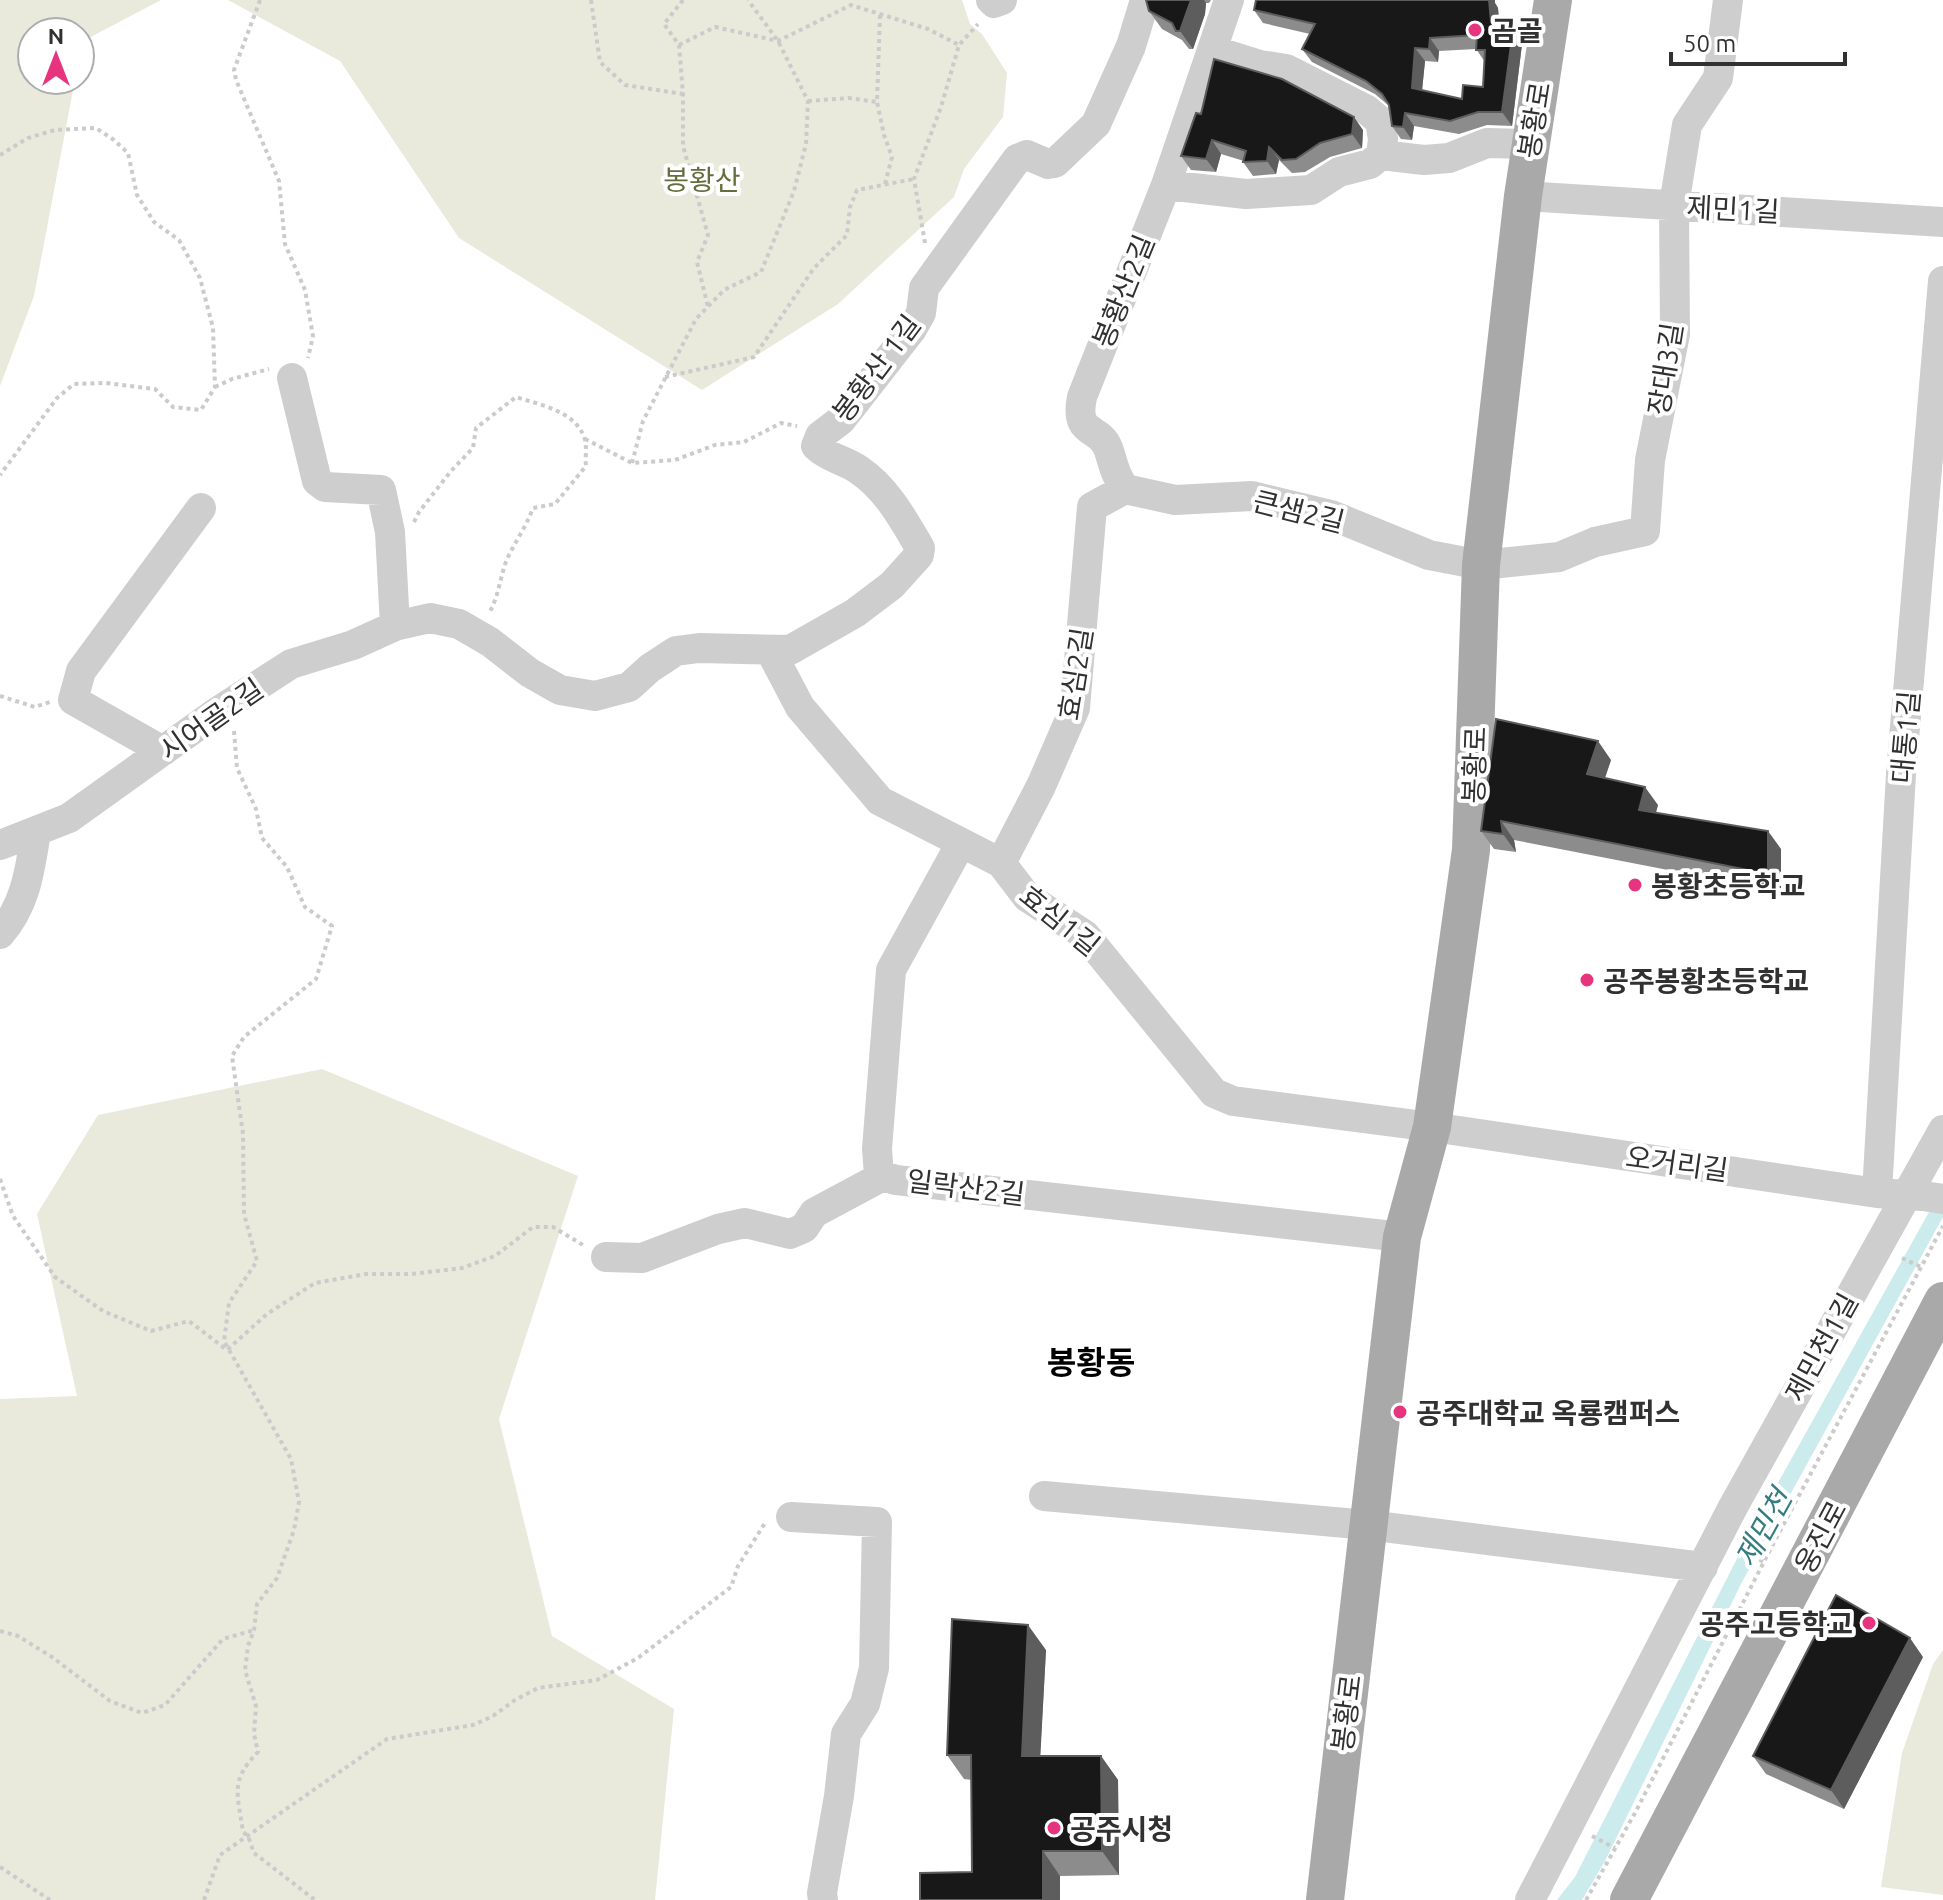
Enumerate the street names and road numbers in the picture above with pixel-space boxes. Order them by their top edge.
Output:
street label: 봉황로 [1513,79,1555,161]
street label: 제민1길 [1686,191,1780,227]
street label: 봉황산2길 [1086,230,1160,352]
street label: 봉황산 1길 [826,309,926,427]
street label: 장대3길 [1642,321,1688,417]
street label: 큰샘2길 [1250,485,1348,537]
street label: 효심2길 [1052,626,1098,722]
street label: 시어골2길 [153,672,269,766]
street label: 대통1길 [1886,689,1924,785]
street label: 봉황로 [1457,726,1491,804]
street label: 효심1길 [1014,879,1106,961]
street label: 오거리길 [1624,1140,1730,1186]
street label: 일락산2길 [905,1164,1027,1210]
street label: 제민천1길 [1779,1288,1863,1406]
street label: 웅진로 [1788,1496,1852,1578]
street label: 봉황로 [1326,1673,1366,1753]

